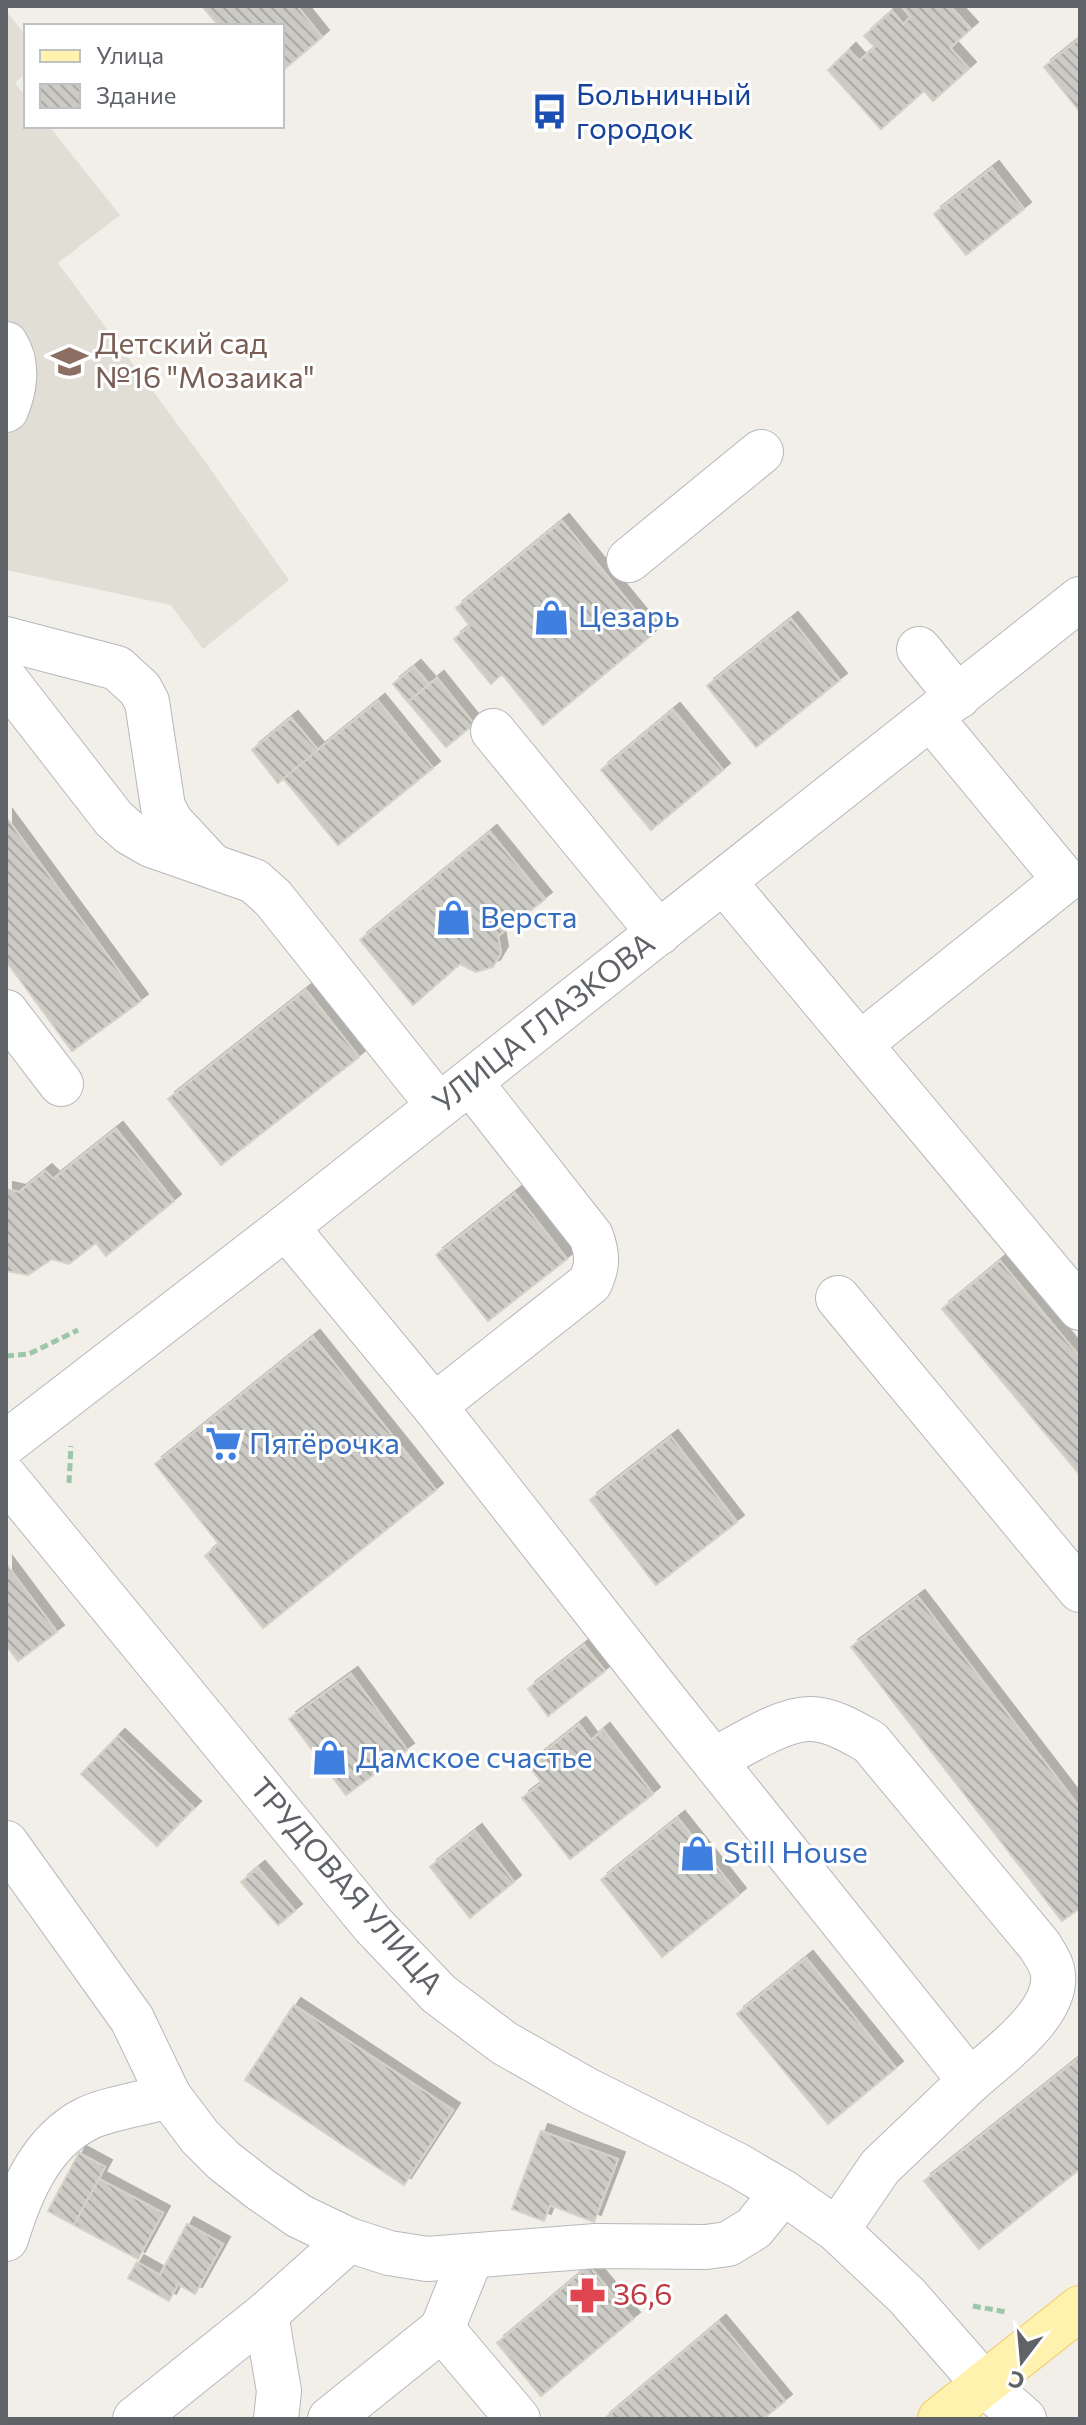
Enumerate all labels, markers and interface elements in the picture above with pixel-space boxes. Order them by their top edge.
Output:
legend [24,24,284,128]
text: Улица [96,40,164,69]
place label: Больничный городок [576,74,752,145]
text: Здание [96,80,176,109]
bus stop icon: Больничный городок [531,93,569,131]
place label: Детский сад №16 "Мозаика" [95,323,315,394]
school or university icon: Детский сад №16 "Мозаика" [50,342,88,380]
place label: Цезарь [578,596,680,633]
shop icon: Цезарь [533,598,571,636]
place label: Верста [480,897,577,934]
shop icon: Верста [435,899,473,937]
street label: УЛИЦА ГЛАЗКОВА [424,923,661,1119]
place label: Пятёрочка [249,1423,400,1460]
supermarket icon: Пятёрочка [204,1425,242,1463]
place label: Дамское счастье [356,1737,593,1774]
shop icon: Дамское счастье [311,1739,349,1777]
street label: ТРУДОВАЯ УЛИЦА [244,1768,452,2000]
place label: Still House [723,1832,868,1869]
shop icon: Still House [678,1834,716,1872]
place label: 36,6 [613,2274,672,2311]
pharmacy icon: 36,6 [568,2276,606,2314]
north arrow [982,2321,1062,2401]
text: С [1005,2366,1027,2396]

